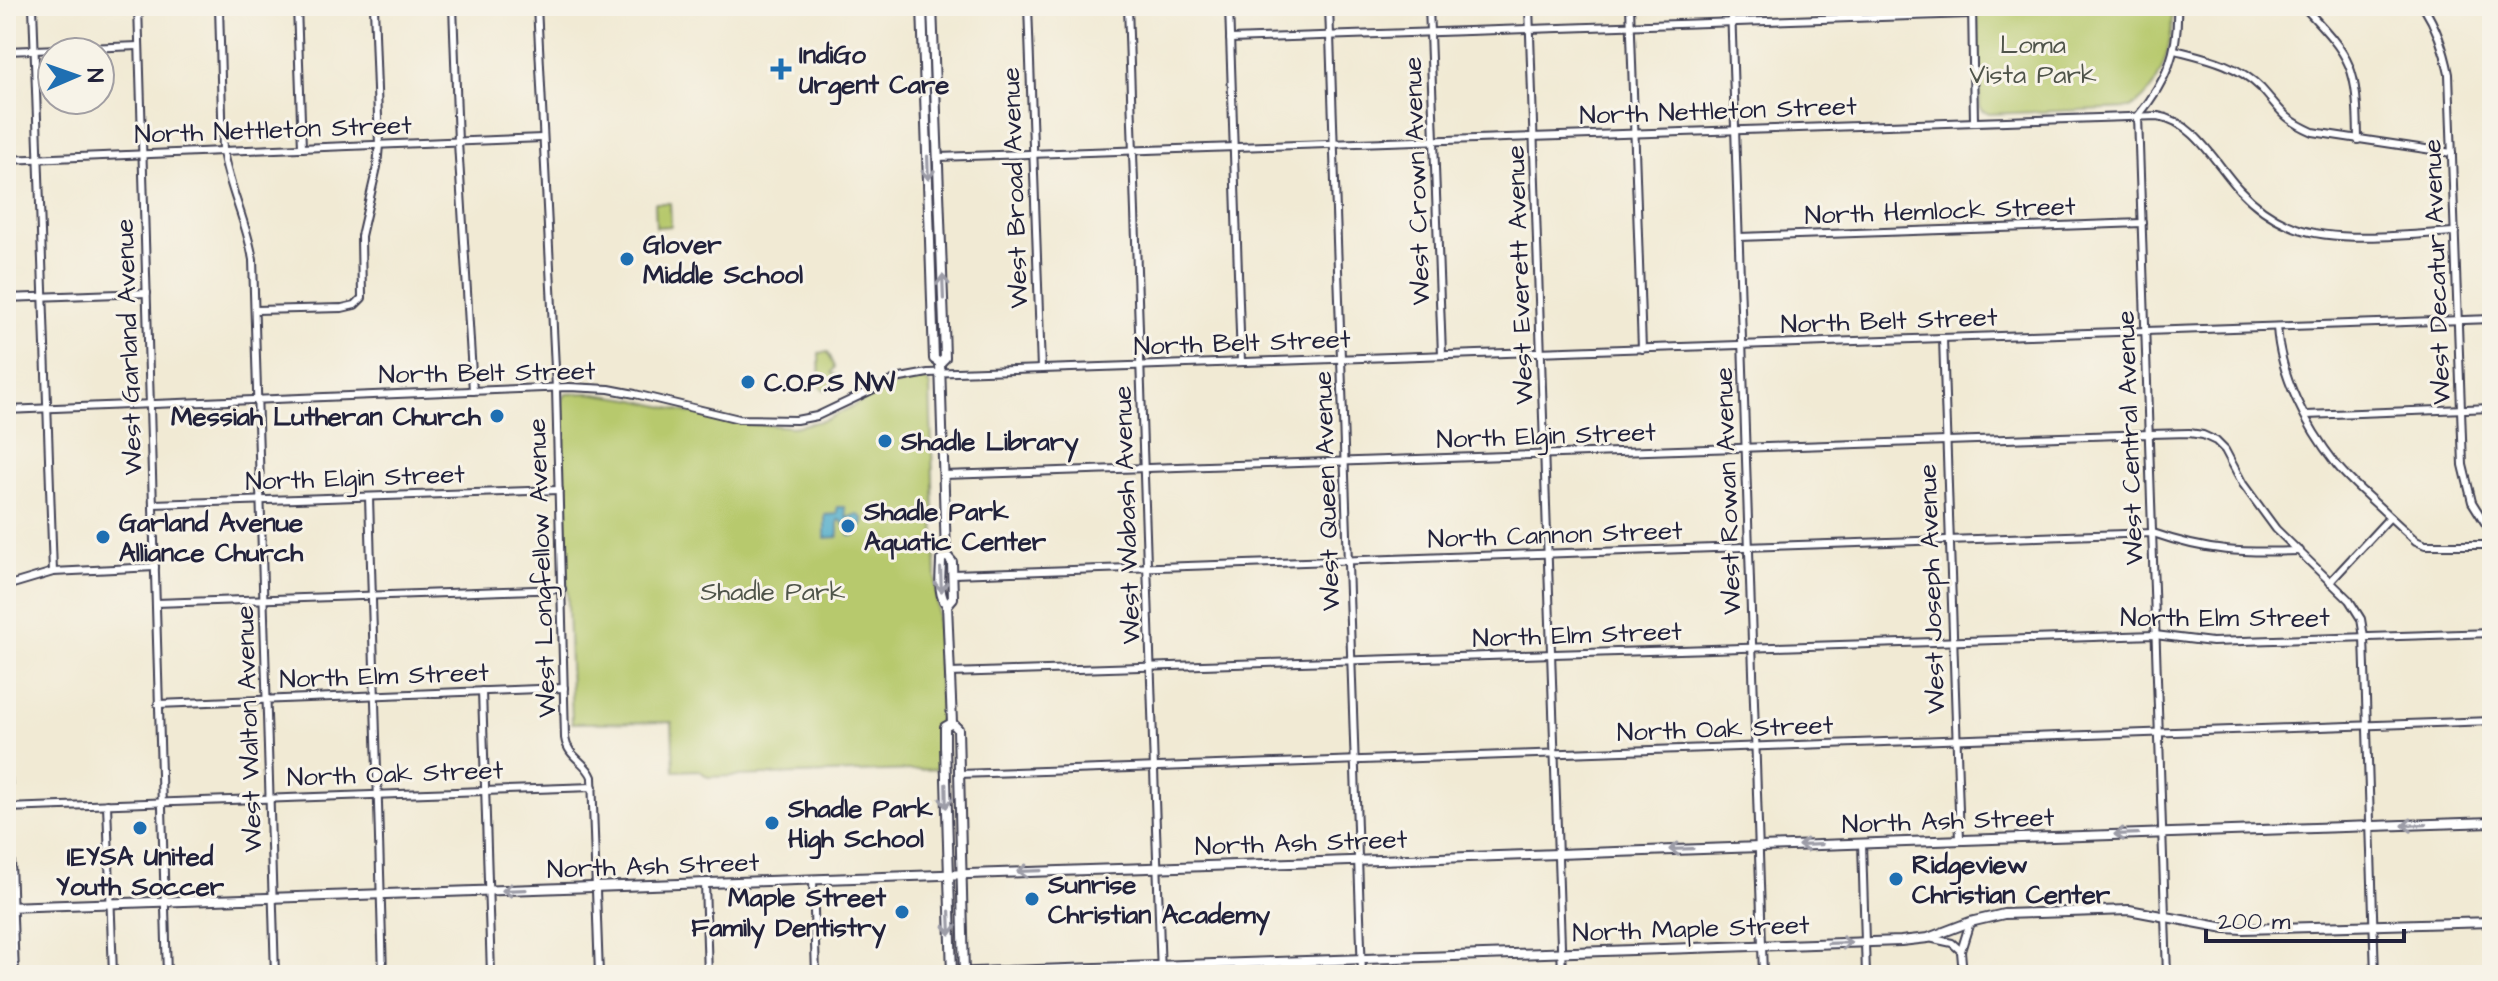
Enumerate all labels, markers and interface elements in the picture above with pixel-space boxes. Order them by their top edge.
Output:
park label: Loma Vista Park [1969,27,2097,93]
north arrow [36,36,116,116]
place label: IndiGo Urgent Care [799,37,949,106]
street label: West Crown Avenue [1395,56,1439,306]
marker: IndiGo Urgent Care [770,58,792,80]
street label: West Broad Avenue [993,67,1037,309]
text: N [79,68,110,83]
street label: North Nettleton Street [1579,88,1858,134]
street label: North Nettleton Street [134,107,413,153]
street label: West Decatur Avenue [2414,138,2460,406]
street label: West Everett Avenue [1497,145,1543,405]
one-way arrow [920,154,935,181]
street label: North Hemlock Street [1804,188,2076,234]
street label: West Garland Avenue [107,218,151,476]
place label: Glover Middle School [643,227,803,293]
marker: Glover Middle School [618,250,636,268]
one-way arrow [935,274,950,301]
street label: North Belt Street [1780,299,1998,343]
street label: West Central Avenue [2108,310,2152,566]
street label: North Belt Street [1133,321,1351,365]
street label: North Belt Street [378,353,596,393]
place label: C.O.P.S NW [764,365,896,401]
street label: West Rowan Avenue [1706,367,1750,615]
street label: West Queen Avenue [1305,370,1349,612]
marker: C.O.P.S NW [739,373,757,391]
street label: West Wabash Avenue [1104,385,1150,645]
place label: Messiah Lutheran Church [171,399,482,435]
marker: Messiah Lutheran Church [488,407,506,425]
street label: North Elgin Street [1436,414,1657,460]
street label: West Longfellow Avenue [519,417,567,718]
place label: Shadle Library [900,424,1079,463]
marker: Shadle Library [876,432,894,450]
street label: North Elgin Street [245,456,466,502]
street label: West Joseph Avenue [1910,463,1954,715]
place label: Shadle Park Aquatic Center [863,494,1047,560]
place label: Garland Avenue Alliance Church [119,505,304,571]
street label: North Cannon Street [1427,513,1684,557]
marker: Shadle Park Aquatic Center [839,517,857,535]
marker: Garland Avenue Alliance Church [94,528,112,546]
one-way arrow [934,566,949,593]
park label: Shadle Park [701,574,845,610]
street label: North Elm Street [2120,600,2330,636]
street label: West Walton Avenue [227,605,271,853]
street label: North Elm Street [1472,613,1683,657]
street label: North Elm Street [279,654,490,698]
street label: North Oak Street [1616,707,1834,751]
street label: North Oak Street [286,752,504,796]
one-way arrow [938,782,954,809]
place label: Shadle Park High School [787,791,934,860]
street label: North Ash Street [1841,799,2055,843]
marker: Shadle Park High School [763,814,781,832]
one-way arrow [2401,817,2428,832]
marker: IEYSA United Youth Soccer [131,819,149,837]
street label: North Ash Street [1194,821,1408,865]
one-way arrow [2113,827,2140,842]
one-way arrow [1797,837,1824,852]
place label: IEYSA United Youth Soccer [56,839,225,905]
one-way arrow [1668,842,1695,857]
street label: North Ash Street [546,844,760,888]
place label: Ridgeview Christian Center [1912,847,2111,913]
one-way arrow [1016,863,1043,879]
place label: Sunrise Christian Academy [1047,867,1271,936]
marker: Ridgeview Christian Center [1887,870,1905,888]
place label: Maple Street Family Dentistry [691,880,887,949]
one-way arrow [501,882,528,897]
marker: Sunrise Christian Academy [1023,890,1041,908]
scale bar [2206,893,2404,943]
marker: Maple Street Family Dentistry [893,903,911,921]
text: 200 m [2218,905,2291,939]
street label: North Maple Street [1572,907,1811,951]
one-way arrow [943,909,958,936]
one-way arrow [1826,935,1853,950]

